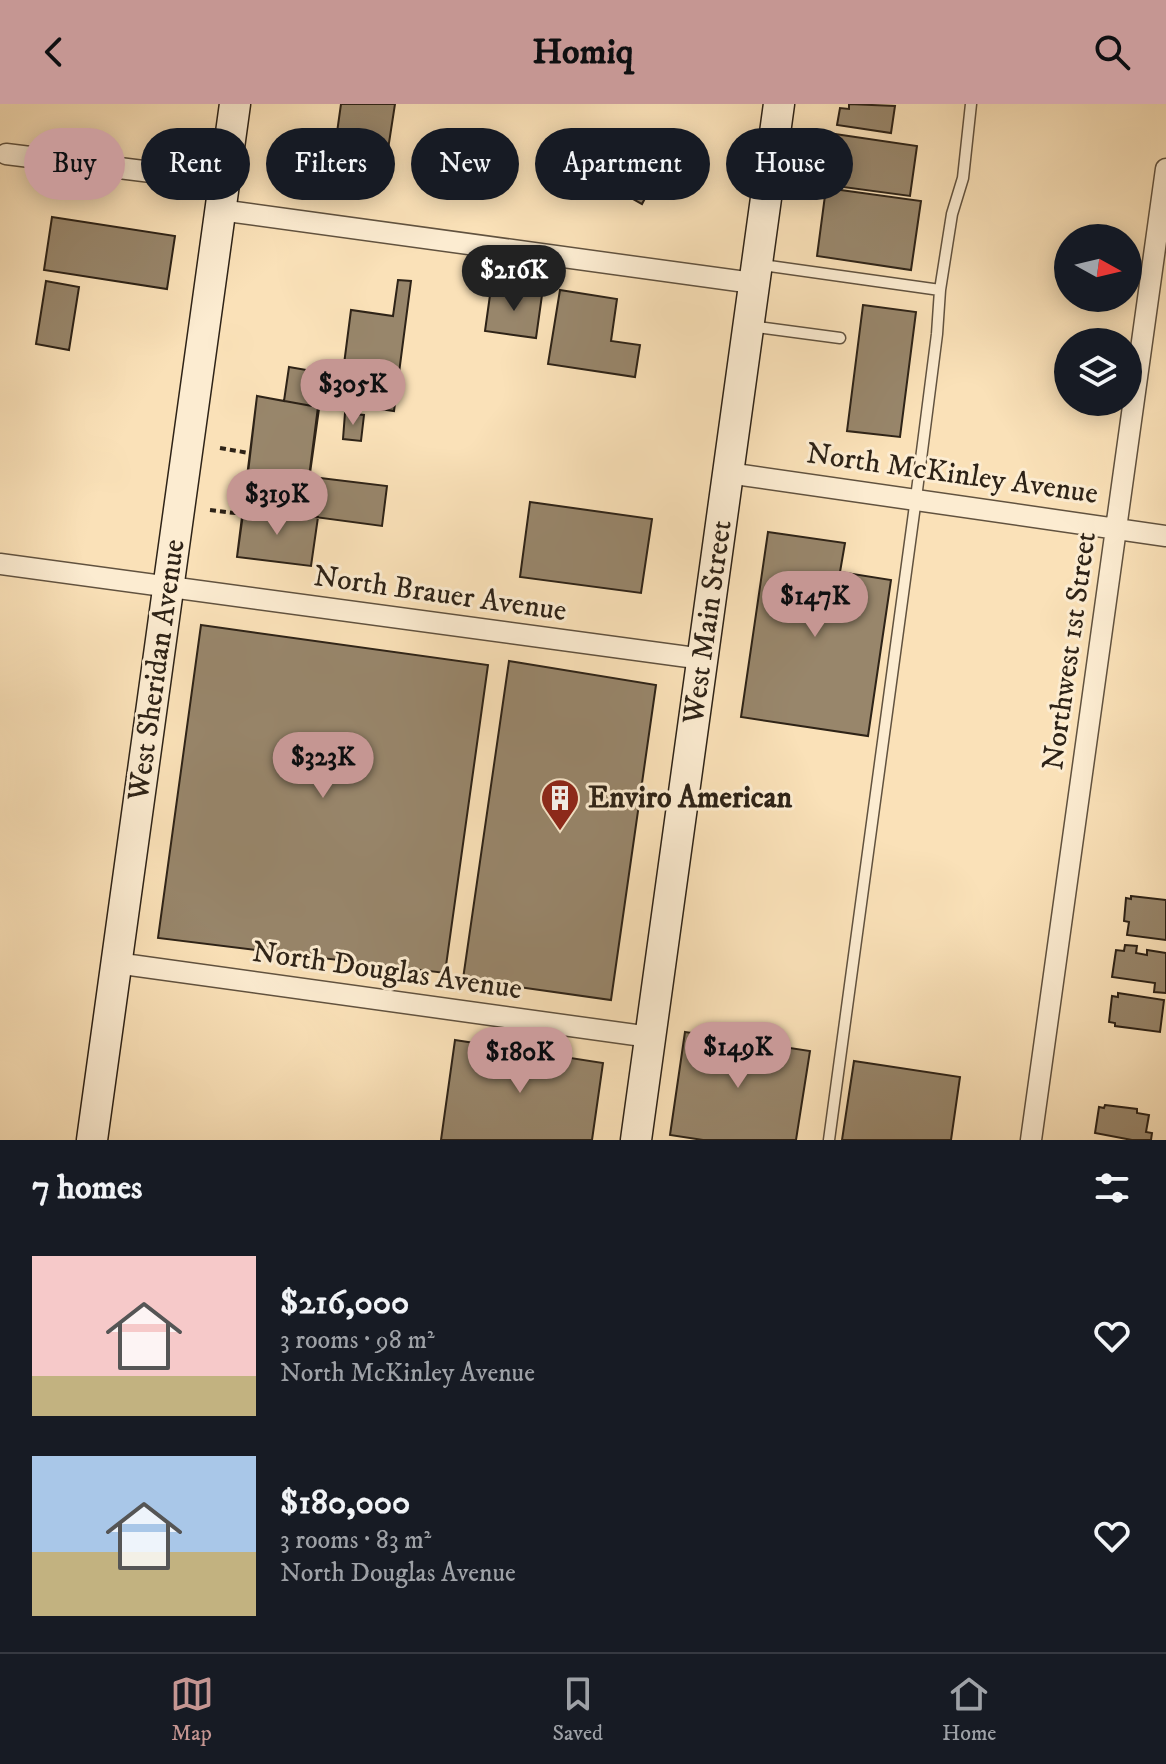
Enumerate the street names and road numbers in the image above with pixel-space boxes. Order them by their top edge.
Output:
street label: North McKinley Avenue [804,435,1100,513]
street label: West Main Street [675,518,741,727]
street label: Northwest 1st Street [1035,529,1105,773]
street label: West Sheridan Avenue [120,537,194,804]
street label: North Brauer Avenue [311,558,569,630]
street label: North Douglas Avenue [250,934,524,1008]

